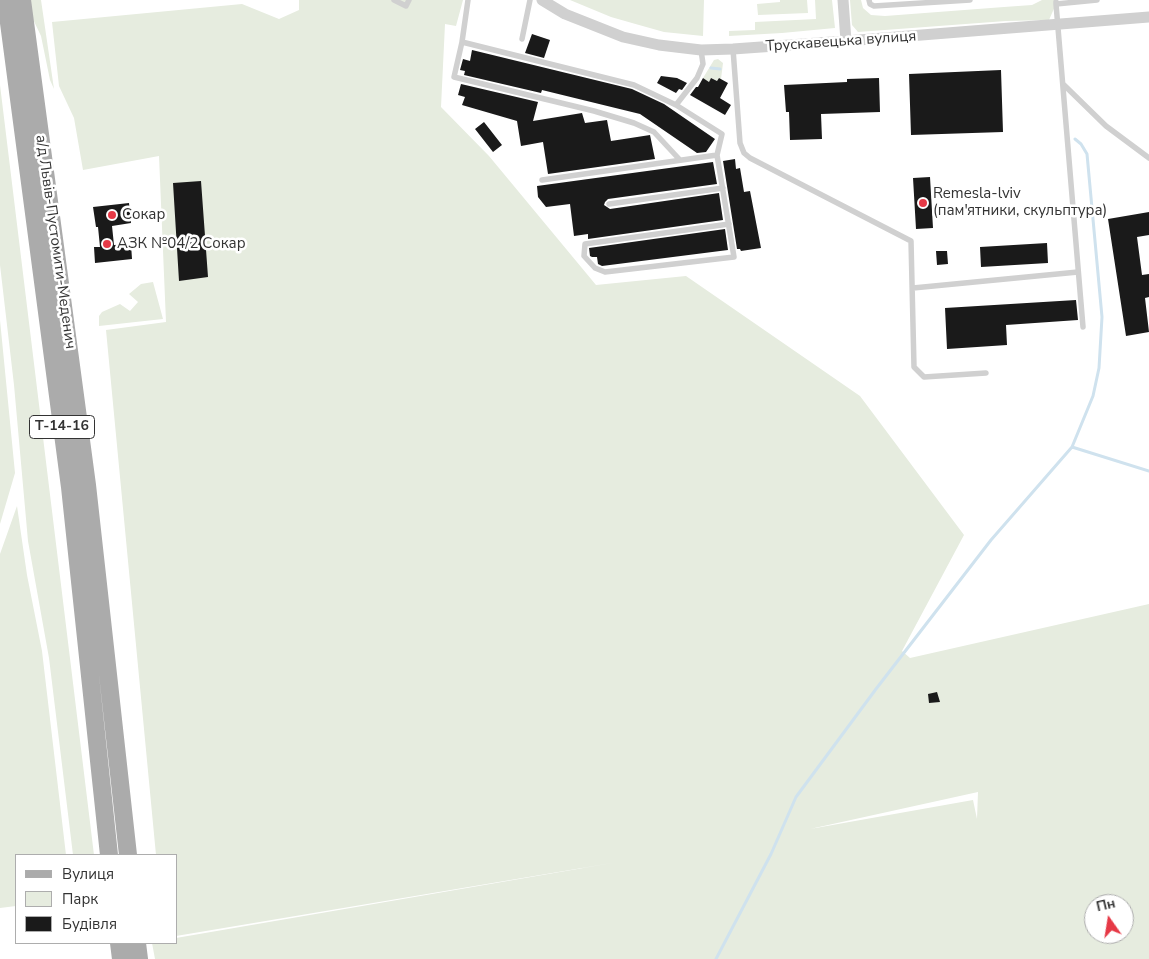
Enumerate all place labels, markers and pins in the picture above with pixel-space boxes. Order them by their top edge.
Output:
place label: Remesla-lviv (пам'ятники, скульптура) [933,185,1107,220]
marker: Remesla-lviv (пам'ятники, скульптура) [917,197,929,209]
place label: Сокар [122,206,165,224]
marker: Сокар [106,209,118,221]
place label: АЗК №04/2 Сокар [117,235,246,253]
marker: АЗК №04/2 Сокар [101,238,113,250]

